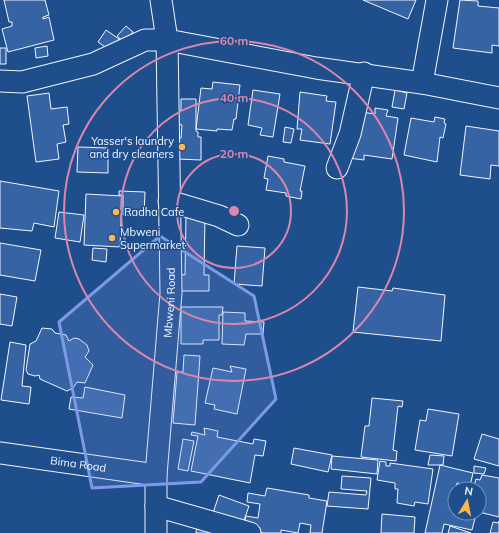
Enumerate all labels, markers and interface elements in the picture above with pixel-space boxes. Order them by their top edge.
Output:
text: 60 m [220,33,248,48]
text: 40 m [220,90,248,105]
place label: Yasser's laundry and dry cleaners [89,134,174,161]
marker: Yasser's laundry and dry cleaners [177,142,187,152]
text: 20 m [220,146,248,161]
centre of rings [227,204,241,218]
place label: Radha Cafe [124,205,184,219]
marker: Radha Cafe [111,207,121,217]
place label: Mbweni Supermarket [120,225,186,252]
marker: Mbweni Supermarket [107,233,117,243]
street label: Mbweni Road [160,267,178,338]
street label: Bima Road [49,453,107,475]
north arrow [447,481,487,521]
text: N [463,484,474,499]

